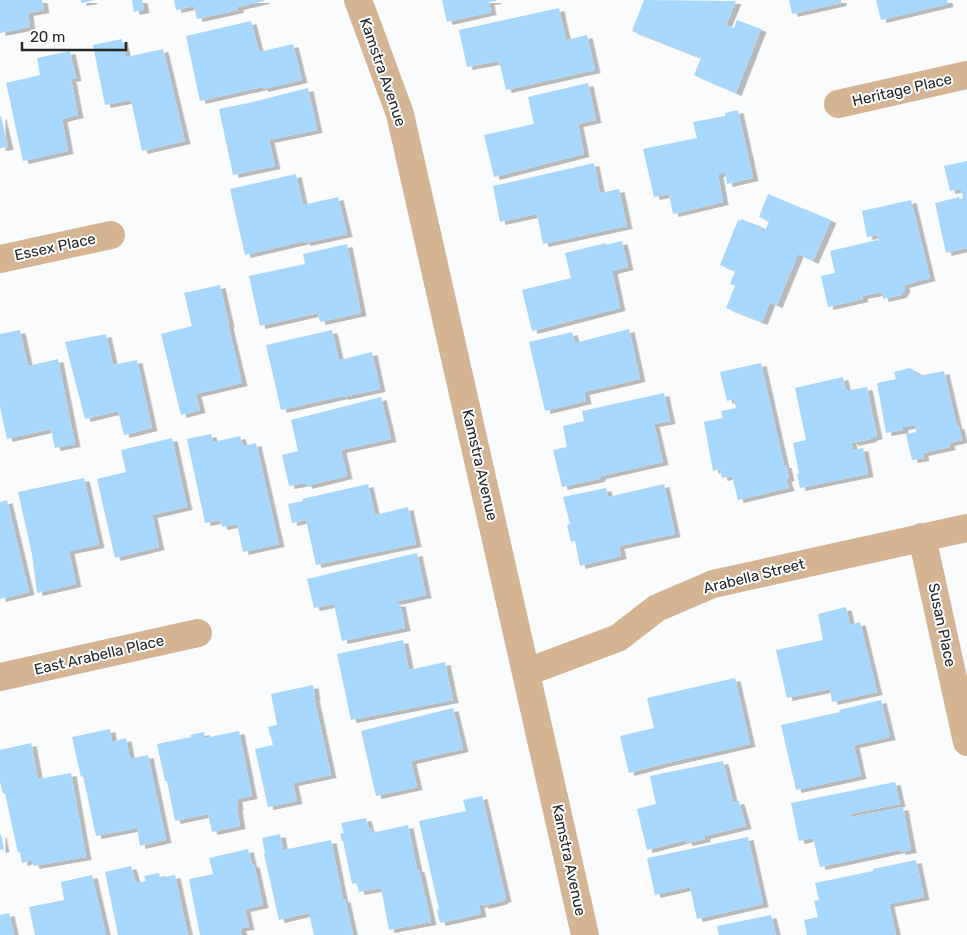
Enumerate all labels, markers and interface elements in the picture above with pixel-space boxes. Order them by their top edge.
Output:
street label: Kamstra Avenue [356,15,410,129]
scale bar [22,20,126,52]
text: 20 m [30,28,65,46]
street label: Heritage Place [850,70,954,110]
street label: Essex Place [13,230,97,264]
street label: Kamstra Avenue [458,408,502,522]
street label: Arabella Street [701,555,807,597]
street label: Susan Place [924,581,960,669]
street label: East Arabella Place [32,631,166,679]
street label: Kamstra Avenue [548,803,590,917]

